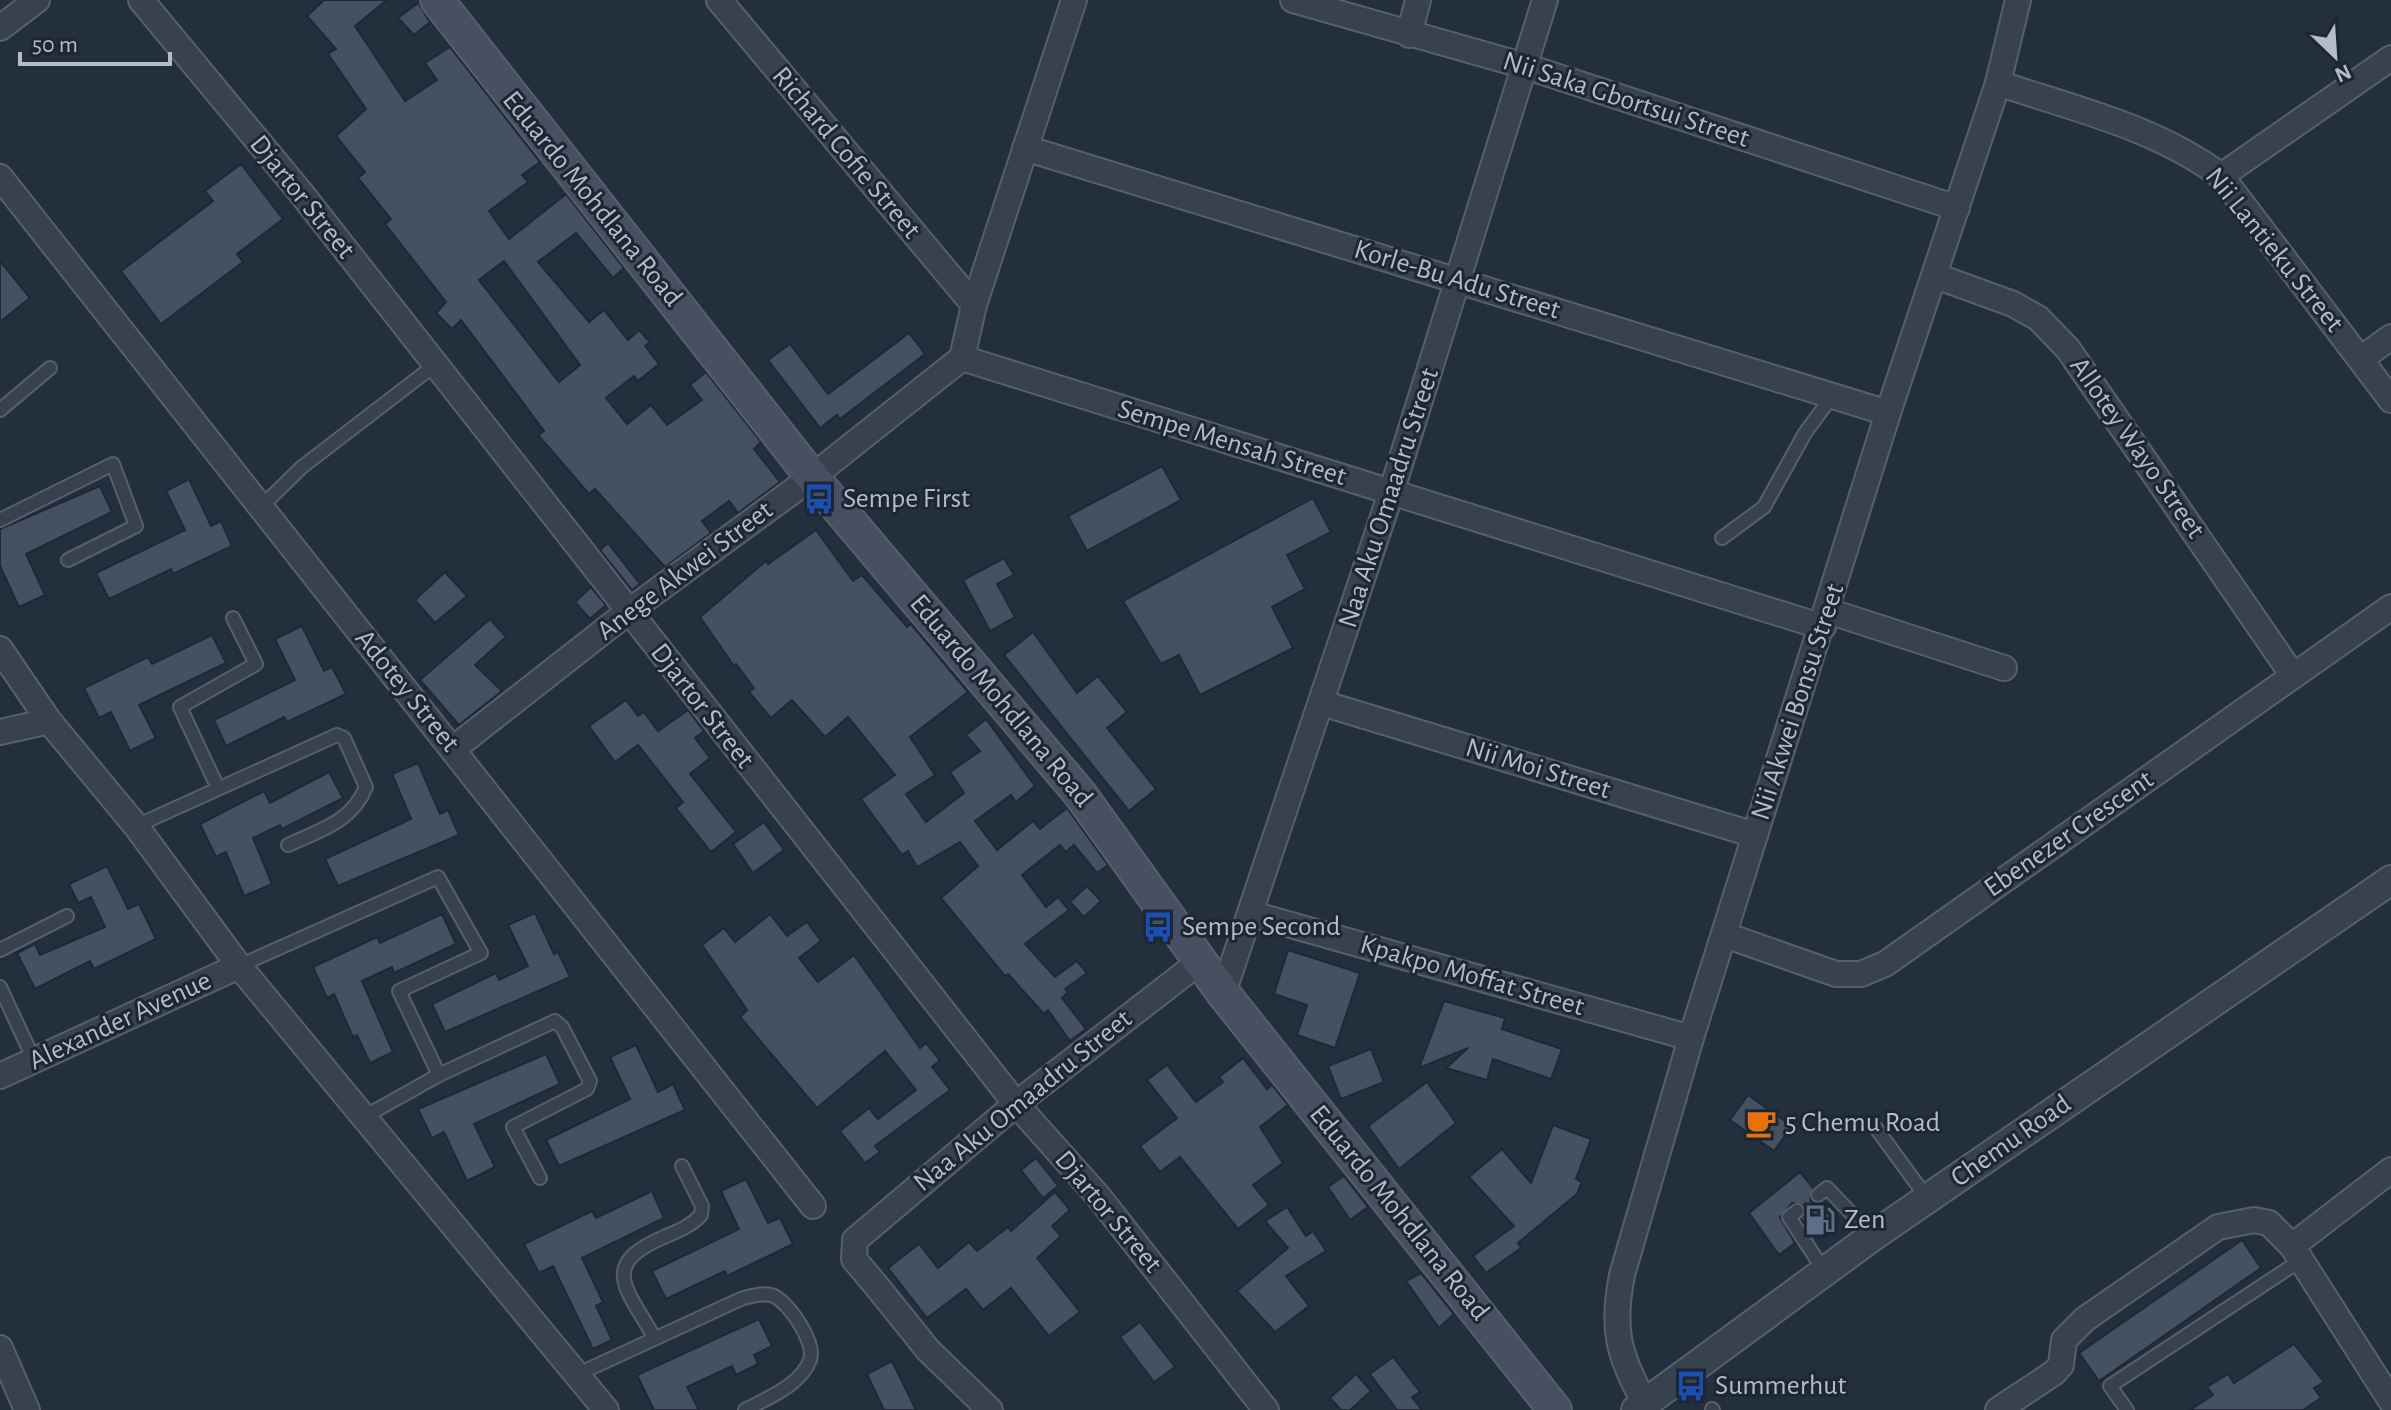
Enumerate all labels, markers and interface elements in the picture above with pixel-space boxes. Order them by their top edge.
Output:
scale bar [20,16,170,66]
north arrow [2295,16,2375,96]
text: 50 m [32,33,78,57]
street label: Nii Saka Gbortsui Street [1499,47,1753,153]
text: N [2331,60,2355,86]
street label: Richard Cofie Street [766,62,926,244]
street label: Eduardo Mohdlana Road [497,86,687,312]
street label: Djartor Street [244,130,360,264]
street label: Nii Lantieku Street [2199,163,2349,337]
street label: Korle-Bu Adu Street [1351,235,1563,325]
street label: Allotey Wayo Street [2064,352,2210,544]
street label: Naa Aku Omaadru Street [1334,365,1444,631]
street label: Sempe Mensah Street [1115,395,1349,491]
bus stop icon: Sempe First [802,482,836,516]
place label: Sempe First [843,485,970,513]
street label: Anege Akwei Street [592,496,778,646]
street label: Nii Akwei Bonsu Street [1747,580,1849,824]
street label: Eduardo Mohdlana Road [904,589,1098,813]
street label: Adotey Street [350,625,464,757]
street label: Djartor Street [645,638,759,774]
street label: Nii Moi Street [1462,734,1614,804]
street label: Ebenezer Crescent [1979,765,2159,903]
bus stop icon: Sempe Second [1141,910,1175,944]
place label: Sempe Second [1182,913,1341,941]
street label: Kpakpo Moffat Street [1357,931,1587,1021]
street label: Alexander Avenue [25,967,215,1075]
street label: Naa Aku Omaadru Street [909,1005,1137,1197]
street label: Chemu Road [1946,1090,2076,1192]
street label: Eduardo Mohdlana Road [1304,1100,1494,1326]
cafe icon: 5 Chemu Road [1744,1106,1778,1140]
place label: 5 Chemu Road [1785,1109,1940,1137]
street label: Djartor Street [1049,1146,1167,1278]
fuel station icon: Zen [1803,1203,1837,1237]
place label: Zen [1844,1206,1885,1234]
bus stop icon: Summerhut [1674,1369,1708,1403]
place label: Summerhut [1715,1372,1847,1400]

